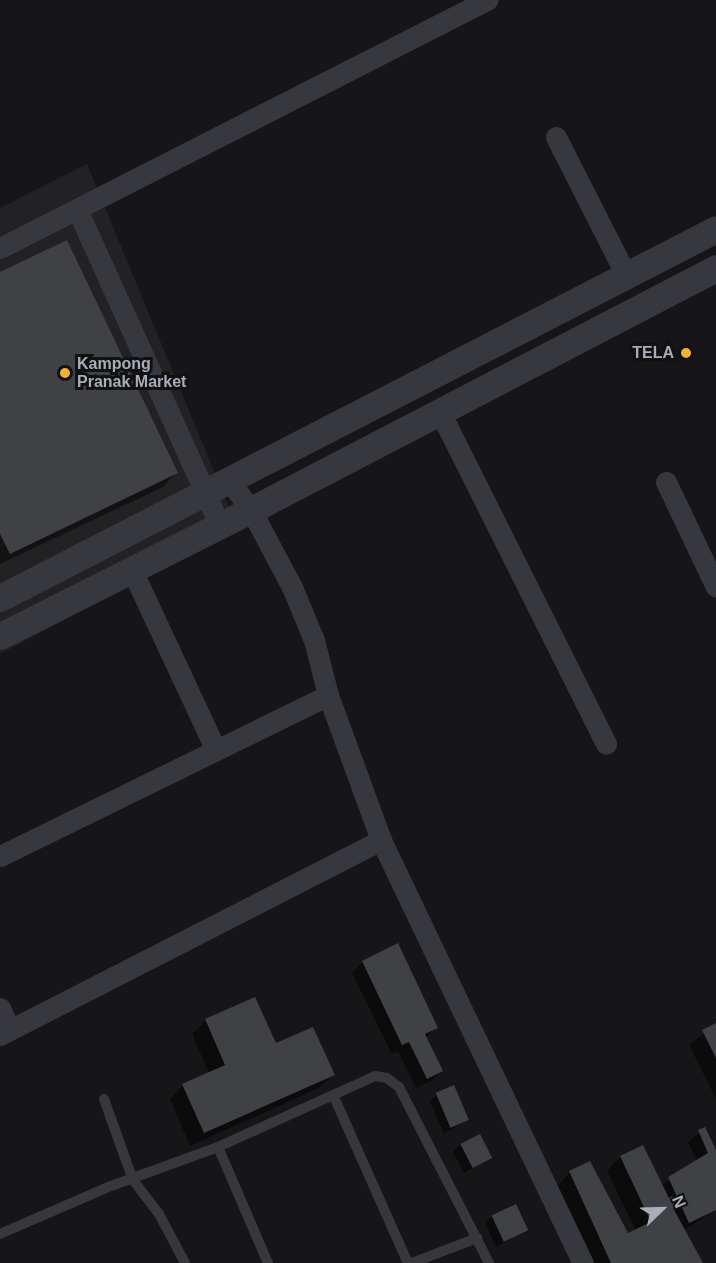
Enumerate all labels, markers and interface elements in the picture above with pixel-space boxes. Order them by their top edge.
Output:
place label: TELA [632,343,674,363]
marker: TELA [679,346,693,360]
place label: Kampong Pranak Market [77,354,186,392]
marker: Kampong Pranak Market [58,366,72,380]
north arrow [632,1179,692,1239]
text: N [669,1193,689,1210]

